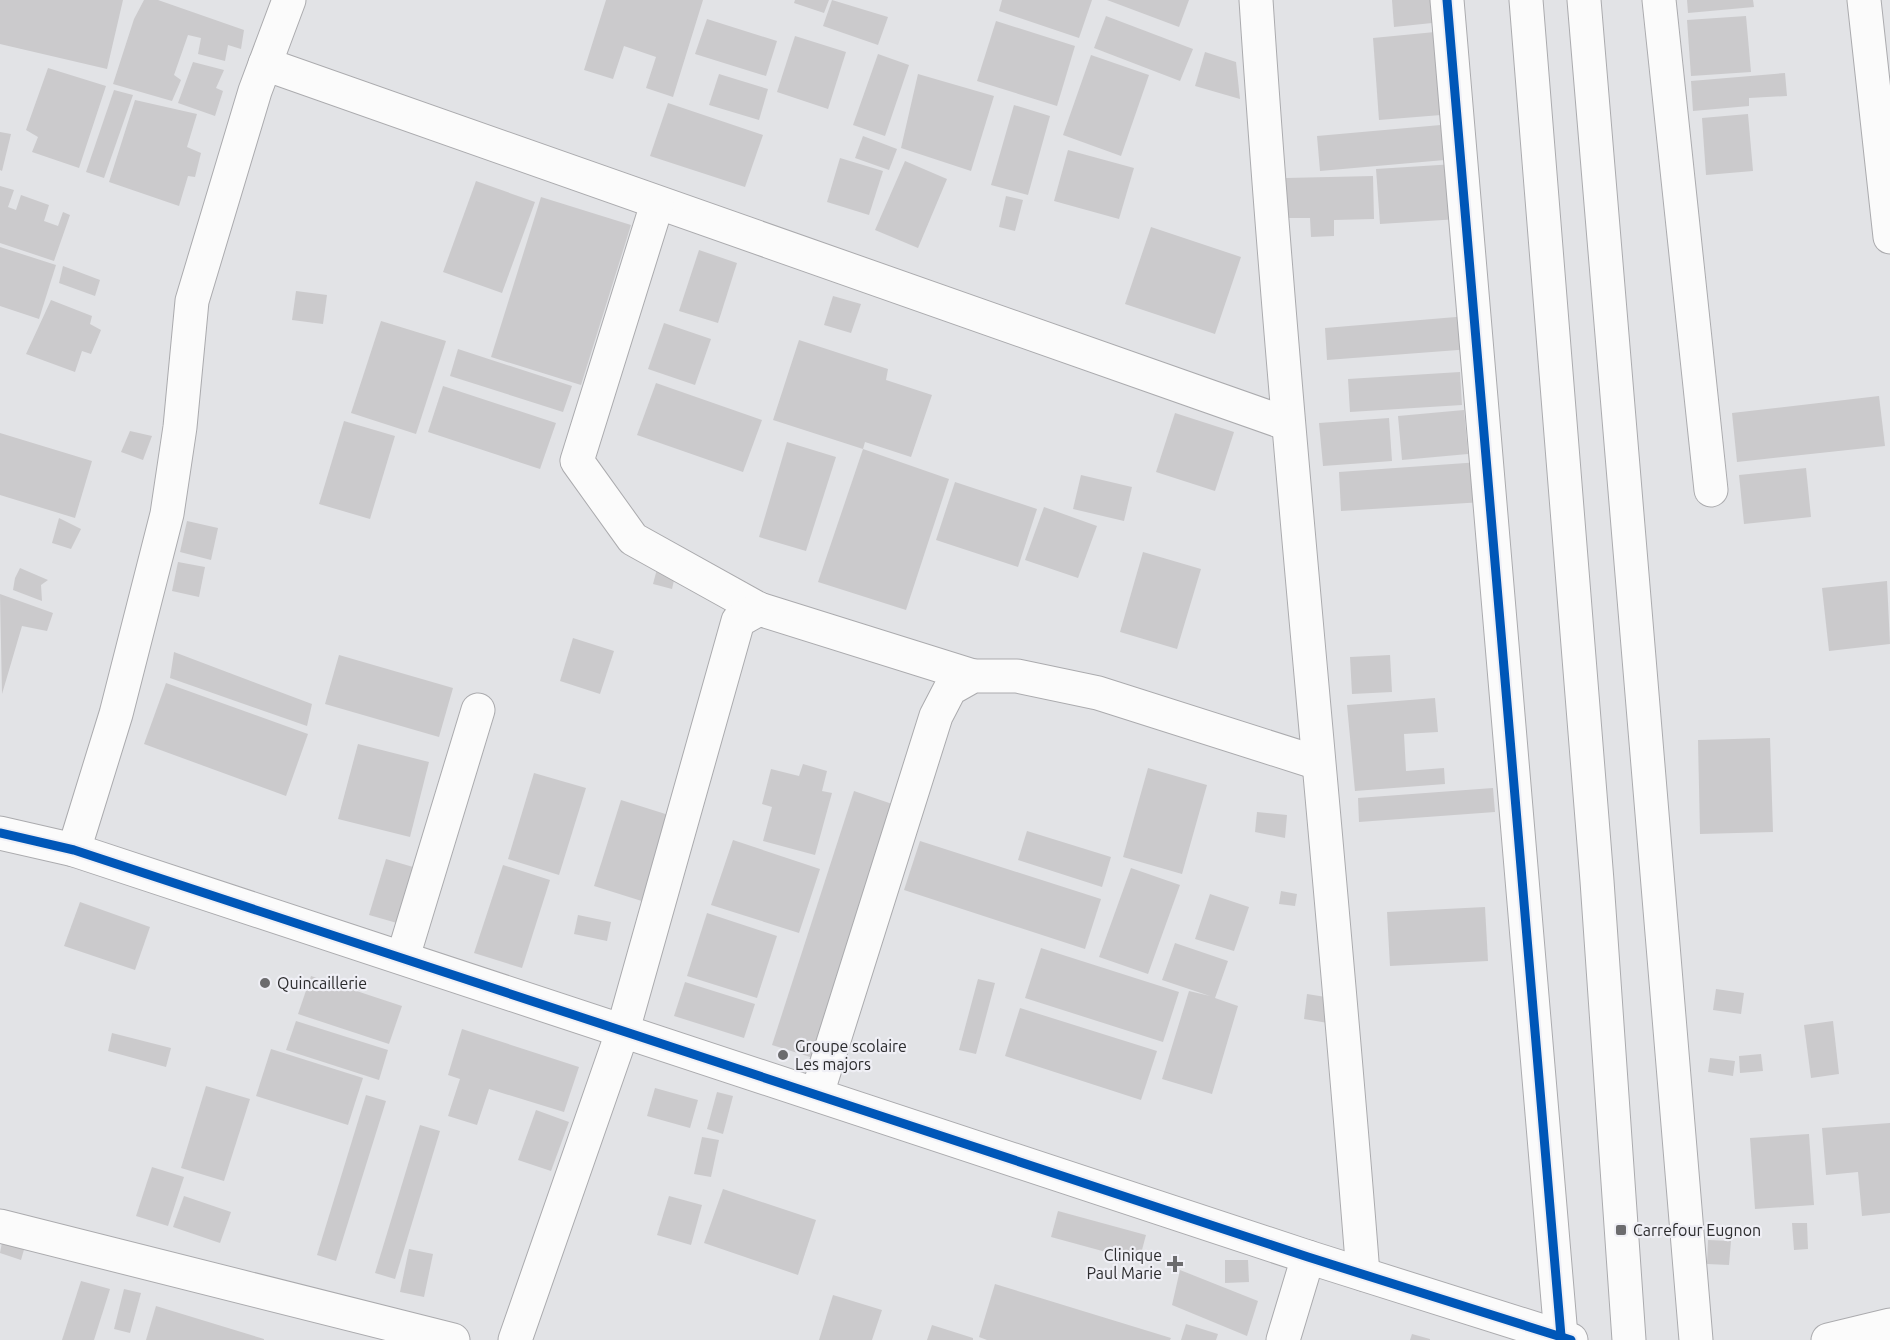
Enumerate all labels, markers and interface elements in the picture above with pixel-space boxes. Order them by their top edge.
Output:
place label: Quincaillerie [277,974,367,992]
marker: Quincaillerie [258,976,272,990]
place label: Groupe scolaire Les majors [795,1037,907,1073]
marker: Groupe scolaire Les majors [776,1048,790,1062]
place label: Carrefour Eugnon [1633,1221,1761,1239]
marker: Carrefour Eugnon [1614,1223,1628,1237]
place label: Clinique Paul Marie [1086,1246,1162,1282]
marker: Clinique Paul Marie [1166,1255,1184,1273]

